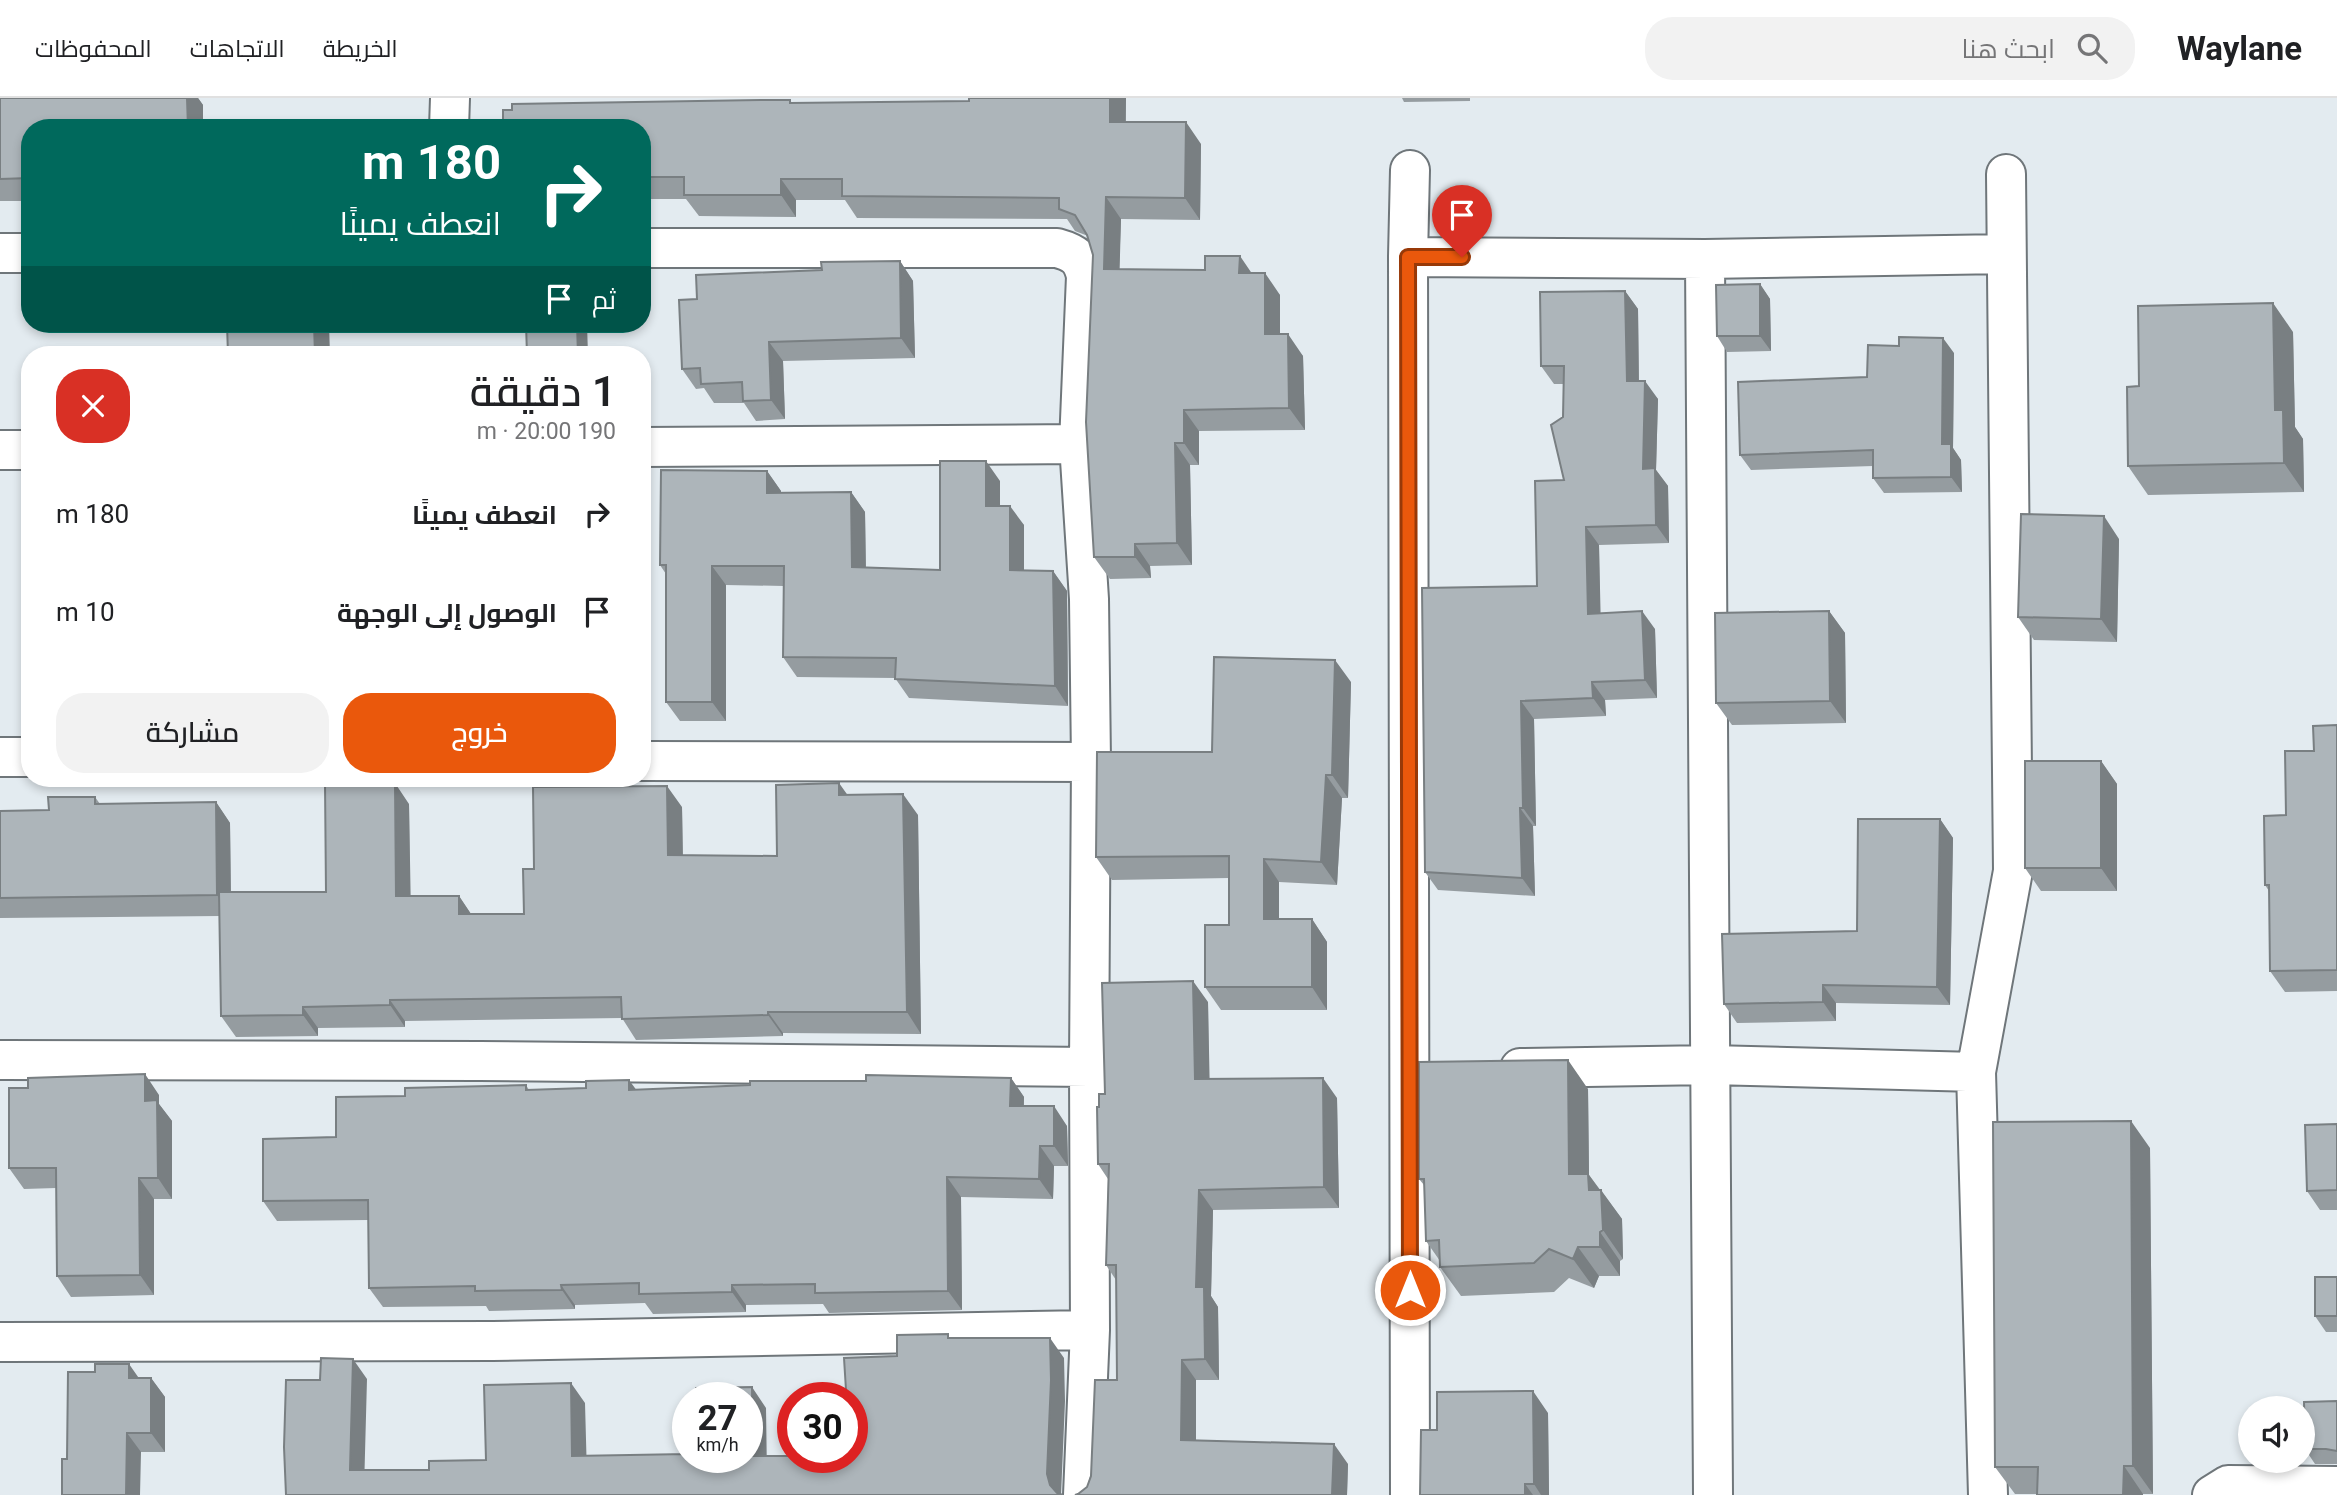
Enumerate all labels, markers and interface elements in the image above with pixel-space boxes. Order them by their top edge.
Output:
search box [1645,17,2135,80]
icon: search [2073,29,2111,67]
text: Waylane [2177,29,2302,68]
text: ابحث هنا [1962,34,2055,64]
text: المحفوظات [35,35,152,63]
text: الاتجاهات [190,35,285,63]
text: الخريطة [323,35,398,63]
text: 180 m [362,134,501,191]
icon: right [525,147,616,238]
pin [1432,185,1492,257]
icon: arrive [1443,196,1481,234]
text: انعطف يمينًا [339,205,501,243]
icon: arrive [540,280,578,318]
text: ثم [592,285,616,315]
text: 1 دقيقة [470,367,616,416]
button: close [56,369,130,443]
text: 190 m · 20:00 [477,418,616,445]
icon: right [578,495,616,533]
text: 180 m [56,499,129,529]
text: انعطف يمينًا [412,500,557,530]
icon: arrive [578,593,616,631]
text: 10 m [56,597,115,627]
text: الوصول إلى الوجهة [337,598,557,628]
button: مشاركة [56,693,329,773]
button: خروج [343,693,616,773]
position arrow [1373,1253,1447,1327]
speed limit sign: 30 [777,1382,868,1473]
map controls [2238,1396,2315,1473]
button: sound [2238,1396,2315,1473]
text: 27 [697,1398,738,1439]
text: km/h [696,1434,739,1455]

